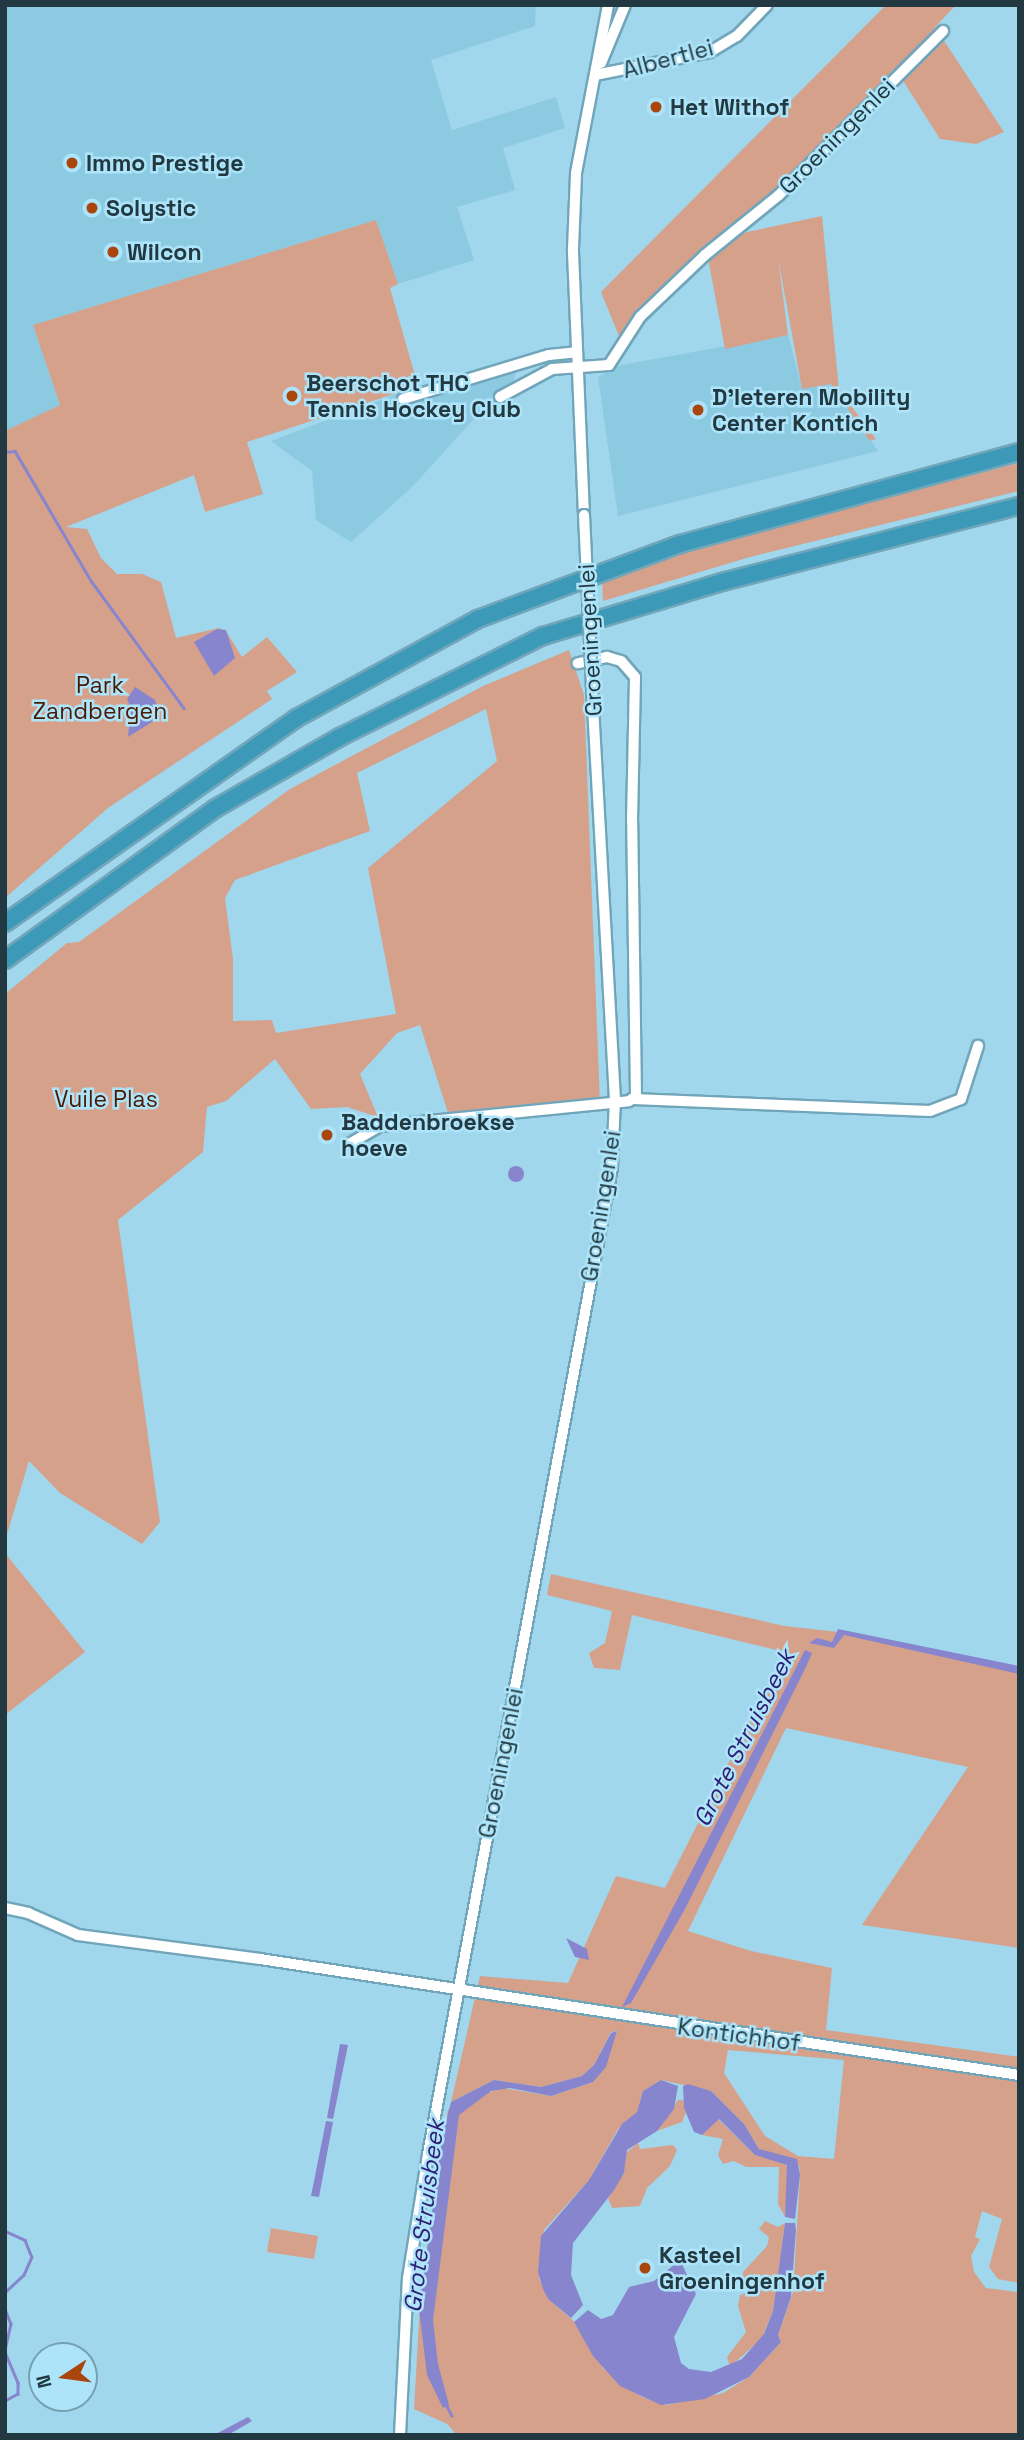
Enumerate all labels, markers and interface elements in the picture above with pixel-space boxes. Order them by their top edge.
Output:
street label: Albertlei [620,34,716,84]
street label: Groeningenlei [773,72,901,200]
place label: Het Withof [670,93,789,121]
marker: Het Withof [648,99,664,115]
place label: Immo Prestige [86,149,244,177]
marker: Immo Prestige [64,155,80,171]
place label: Solystic [106,194,196,222]
marker: Solystic [84,200,100,216]
place label: Wilcon [127,238,202,266]
marker: Wilcon [105,244,121,260]
place label: Beerschot THC Tennis Hockey Club [306,369,521,423]
place label: D’Ieteren Mobility Center Kontich [712,383,910,437]
marker: Beerschot THC Tennis Hockey Club [284,388,300,404]
marker: D’Ieteren Mobility Center Kontich [690,402,706,418]
street label: Groeningenlei [572,563,608,717]
park label: Park Zandbergen [33,671,167,725]
park label: Vuile Plas [54,1085,158,1113]
place label: Baddenbroekse hoeve [341,1108,515,1162]
marker: Baddenbroekse hoeve [319,1127,335,1143]
street label: Groeningenlei [575,1129,627,1283]
water label: Grote Struisbeek [687,1645,801,1831]
street label: Groeningenlei [473,1686,529,1840]
street label: Kontichhof [676,2013,802,2057]
water label: Grote Struisbeek [398,2118,450,2314]
place label: Kasteel Groeningenhof [659,2241,825,2295]
marker: Kasteel Groeningenhof [637,2260,653,2276]
north arrow [28,2342,98,2412]
text: N [30,2372,58,2390]

